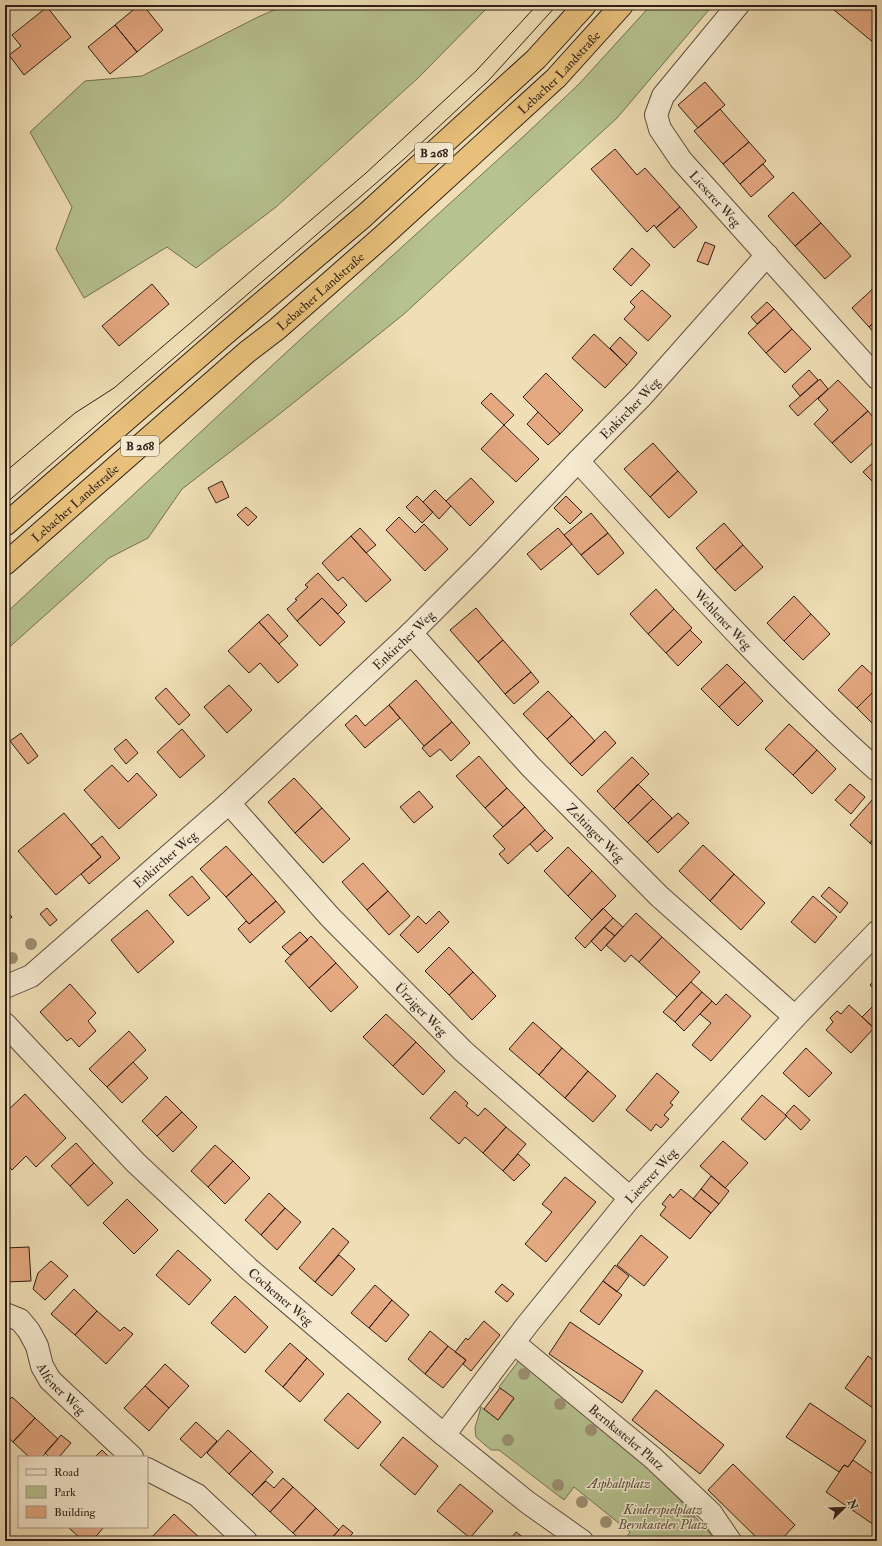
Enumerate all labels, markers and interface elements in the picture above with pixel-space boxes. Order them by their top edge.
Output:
street label: Lebacher Landstraße [515,27,604,118]
road number: B 268 [415,143,453,163]
street label: Lieserer Weg [686,168,745,231]
street label: Lebacher Landstraße [274,249,368,334]
street label: Enkircher Weg [597,374,664,443]
road number: B 268 [121,436,159,456]
street label: Lebacher Landstraße [29,461,123,546]
street label: Wehlener Weg [690,586,755,654]
street label: Enkircher Weg [370,607,439,674]
street label: Zeltinger Weg [563,800,628,866]
street label: Enkircher Weg [130,827,201,892]
street label: Ürziger Weg [391,980,451,1040]
street label: Lieserer Weg [622,1144,681,1207]
street label: Cochemer Weg [245,1265,317,1330]
street label: Alfener Weg [32,1360,89,1419]
street label: Bernkasteler Platz [585,1401,668,1474]
legend [18,1456,148,1528]
text: Road [54,1465,79,1480]
park label: Asphaltplatz [586,1476,651,1492]
text: Park [54,1485,76,1500]
north arrow [824,1488,864,1528]
text: N [844,1496,861,1512]
park label: Kinderspielplatz Bernkasteler Platz [617,1502,708,1533]
text: Building [54,1505,97,1520]

